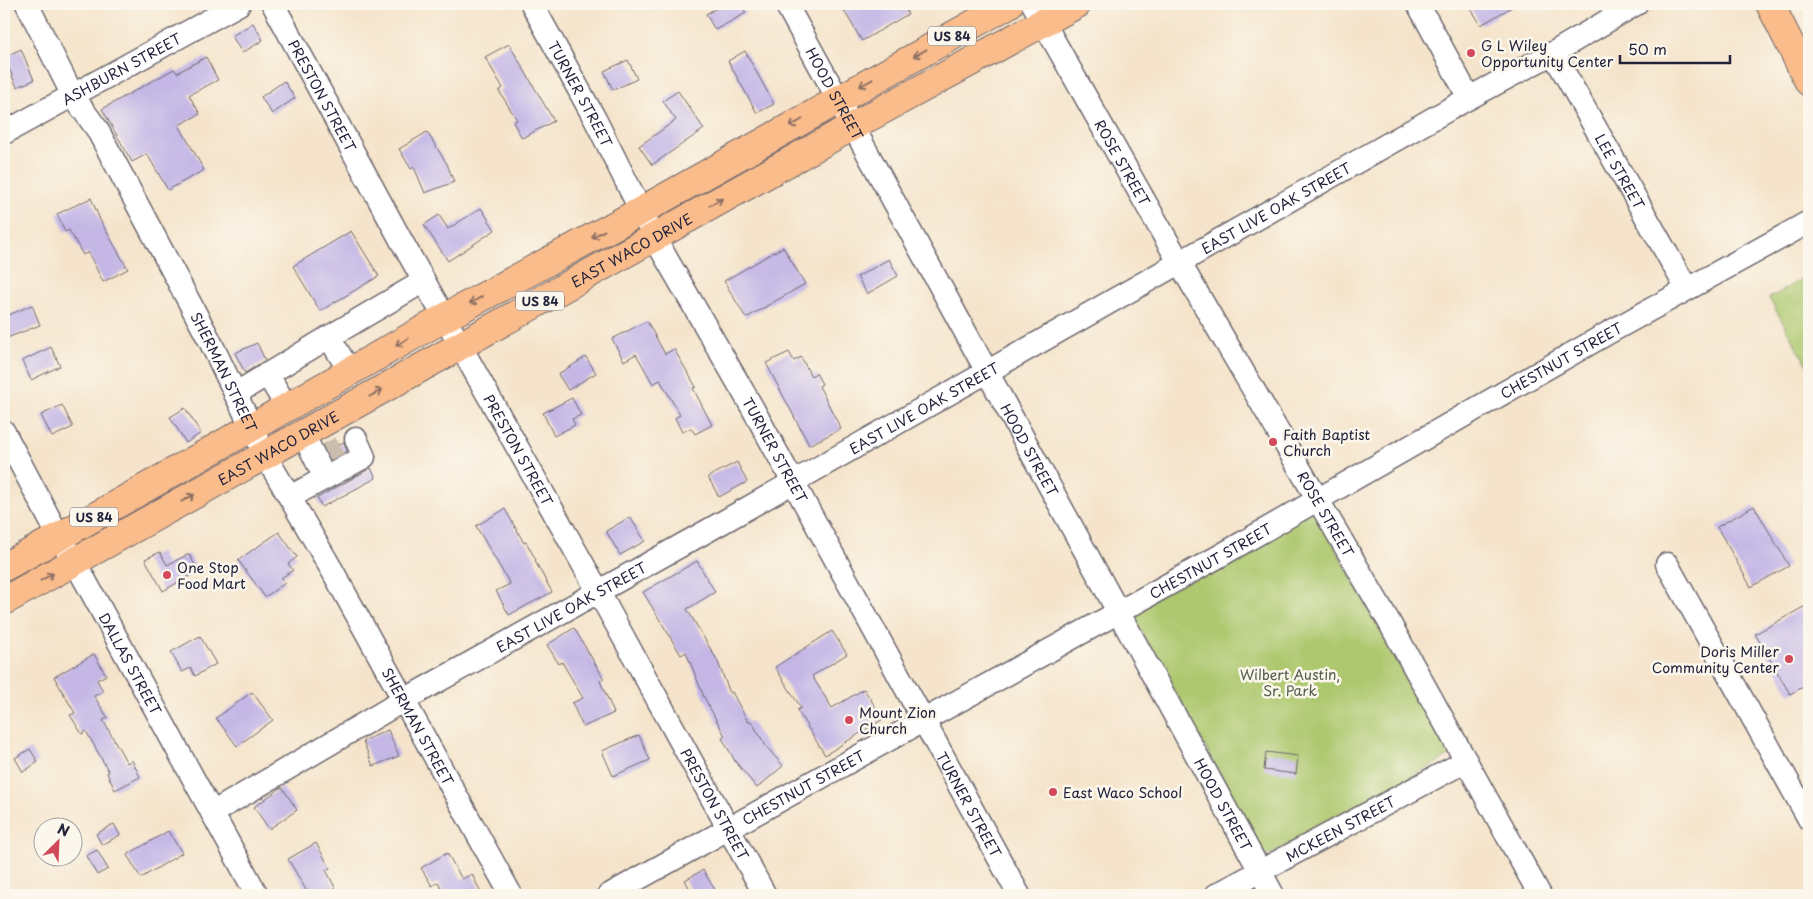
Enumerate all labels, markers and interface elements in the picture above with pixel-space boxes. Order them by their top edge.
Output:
street label: ASHBURN STREET [58,27,185,110]
road number: US 84 [928,27,976,46]
scale bar [1620,32,1730,64]
place label: G L Wiley Opportunity Center [1481,35,1614,72]
street label: PRESTON STREET [284,36,362,156]
street label: TURNER STREET [543,37,618,151]
text: 50 m [1628,37,1667,60]
street label: HOOD STREET [801,43,869,144]
marker: G L Wiley Opportunity Center [1465,47,1477,59]
one-way arrow [913,48,928,58]
one-way arrow [860,79,874,89]
street label: ROSE STREET [1090,115,1156,210]
one-way arrow [788,118,803,128]
street label: LEE STREET [1590,130,1650,213]
street label: EAST LIVE OAK STREET [1197,157,1355,259]
one-way arrow [709,197,723,207]
street label: EAST WACO DRIVE [567,208,696,292]
one-way arrow [591,230,606,239]
road number: US 84 [516,292,564,310]
one-way arrow [470,296,484,306]
street label: SHERMAN STREET [186,308,263,436]
street label: CHESTNUT STREET [1496,317,1626,403]
one-way arrow [394,337,409,347]
street label: EAST LIVE OAK STREET [845,357,1003,459]
one-way arrow [369,388,384,398]
street label: PRESTON STREET [479,390,559,510]
street label: TURNER STREET [738,393,813,507]
street label: HOOD STREET [996,400,1064,500]
street label: EAST WACO DRIVE [214,405,343,490]
place label: Faith Baptist Church [1283,424,1371,461]
marker: Faith Baptist Church [1267,436,1279,448]
street label: ROSE STREET [1293,467,1360,561]
one-way arrow [181,493,196,503]
road number: US 84 [70,508,118,526]
street label: CHESTNUT STREET [1145,518,1276,604]
street label: EAST LIVE OAK STREET [492,556,650,657]
place label: One Stop Food Mart [177,557,246,594]
marker: One Stop Food Mart [161,569,173,581]
one-way arrow [39,572,54,582]
street label: DALLAS STREET [94,609,167,719]
place label: Doris Miller Community Center [1652,641,1779,678]
marker: Doris Miller Community Center [1783,653,1795,665]
street label: SHERMAN STREET [377,664,459,789]
park label: Wilbert Austin, Sr. Park [1240,664,1340,701]
place label: Mount Zion Church [859,702,936,739]
marker: Mount Zion Church [843,714,855,726]
street label: PRESTON STREET [676,744,754,864]
street label: CHESTNUT STREET [738,744,869,830]
street label: TURNER STREET [932,747,1007,861]
street label: HOOD STREET [1190,754,1257,855]
place label: East Waco School [1063,782,1182,803]
marker: East Waco School [1047,786,1059,798]
street label: MCKEEN STREET [1282,790,1399,866]
north arrow [32,816,82,866]
text: N [54,818,73,842]

